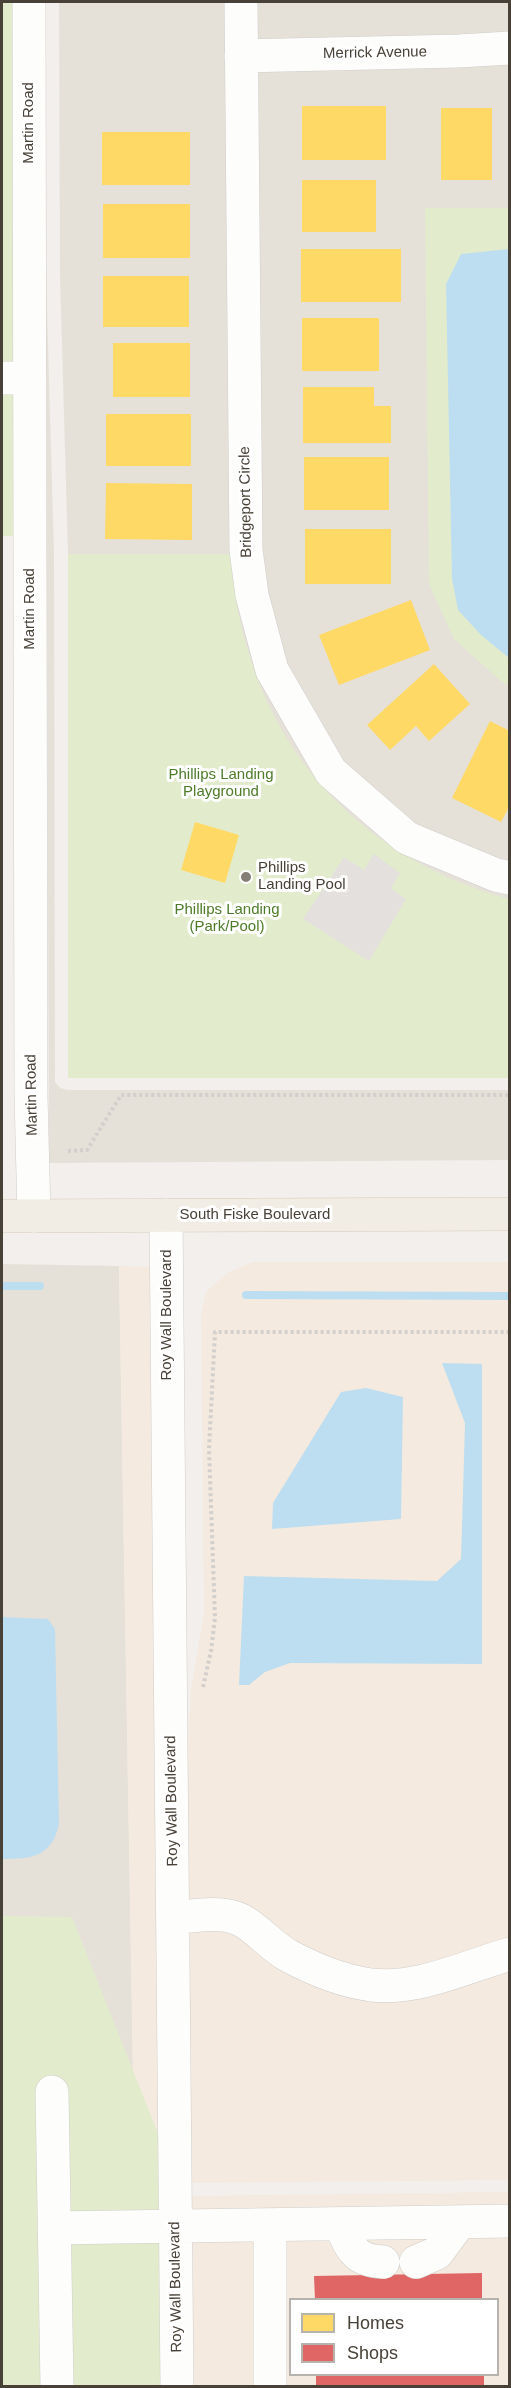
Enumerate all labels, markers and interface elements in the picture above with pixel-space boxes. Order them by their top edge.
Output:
street label: Merrick Avenue [323,43,427,63]
street label: Martin Road [20,82,38,164]
street label: Bridgeport Circle [236,446,256,558]
street label: Martin Road [21,568,39,650]
park label: Phillips Landing Playground [168,766,274,801]
place label: Phillips Landing Pool [258,859,346,894]
marker: Phillips Landing Pool [239,870,253,884]
park label: Phillips Landing (Park/Pool) [174,901,280,936]
street label: Martin Road [22,1054,42,1136]
street label: South Fiske Boulevard [180,1206,330,1224]
street label: Roy Wall Boulevard [158,1249,176,1381]
street label: Roy Wall Boulevard [162,1735,182,1867]
street label: Roy Wall Boulevard [166,2221,186,2353]
legend [289,2298,499,2376]
text: Homes [347,2313,404,2333]
text: Shops [347,2343,398,2363]

